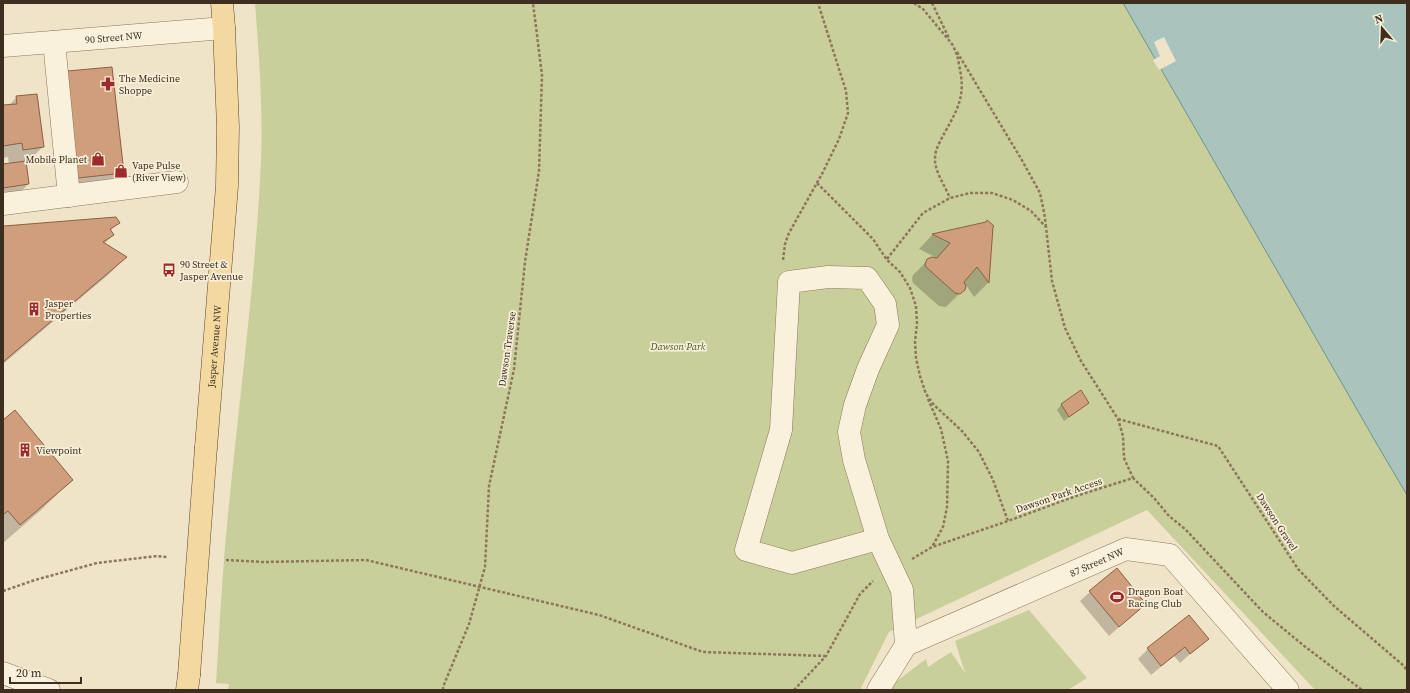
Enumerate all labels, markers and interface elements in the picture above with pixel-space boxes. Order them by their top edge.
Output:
north arrow [1362,8,1402,48]
text: N [1373,11,1385,27]
street label: 90 Street NW [84,28,143,46]
place label: The Medicine Shoppe [119,72,180,97]
pharmacy icon: The Medicine Shoppe [100,76,116,92]
shop icon: Mobile Planet [90,151,106,167]
place label: Mobile Planet [25,153,88,166]
place label: Vape Pulse (River View) [132,159,186,184]
shop icon: Vape Pulse (River View) [113,163,129,179]
place label: 90 Street & Jasper Avenue [179,258,243,283]
bus stop icon: 90 Street & Jasper Avenue [161,262,177,278]
place label: Jasper Properties [44,297,91,322]
building icon: Jasper Properties [26,301,42,317]
street label: Jasper Avenue NW [204,304,224,389]
street label: Dawson Traverse [495,311,519,387]
park label: Dawson Park [650,340,706,353]
building icon: Viewpoint [17,442,33,458]
place label: Viewpoint [36,444,82,457]
street label: Dawson Park Access [1014,474,1104,516]
street label: Dawson Gravel [1253,491,1301,553]
street label: 87 Street NW [1068,544,1126,579]
place label: Dragon Boat Racing Club [1128,585,1184,610]
sports icon: Dragon Boat Racing Club [1109,589,1125,605]
scale bar [10,659,81,685]
text: 20 m [16,665,42,681]

